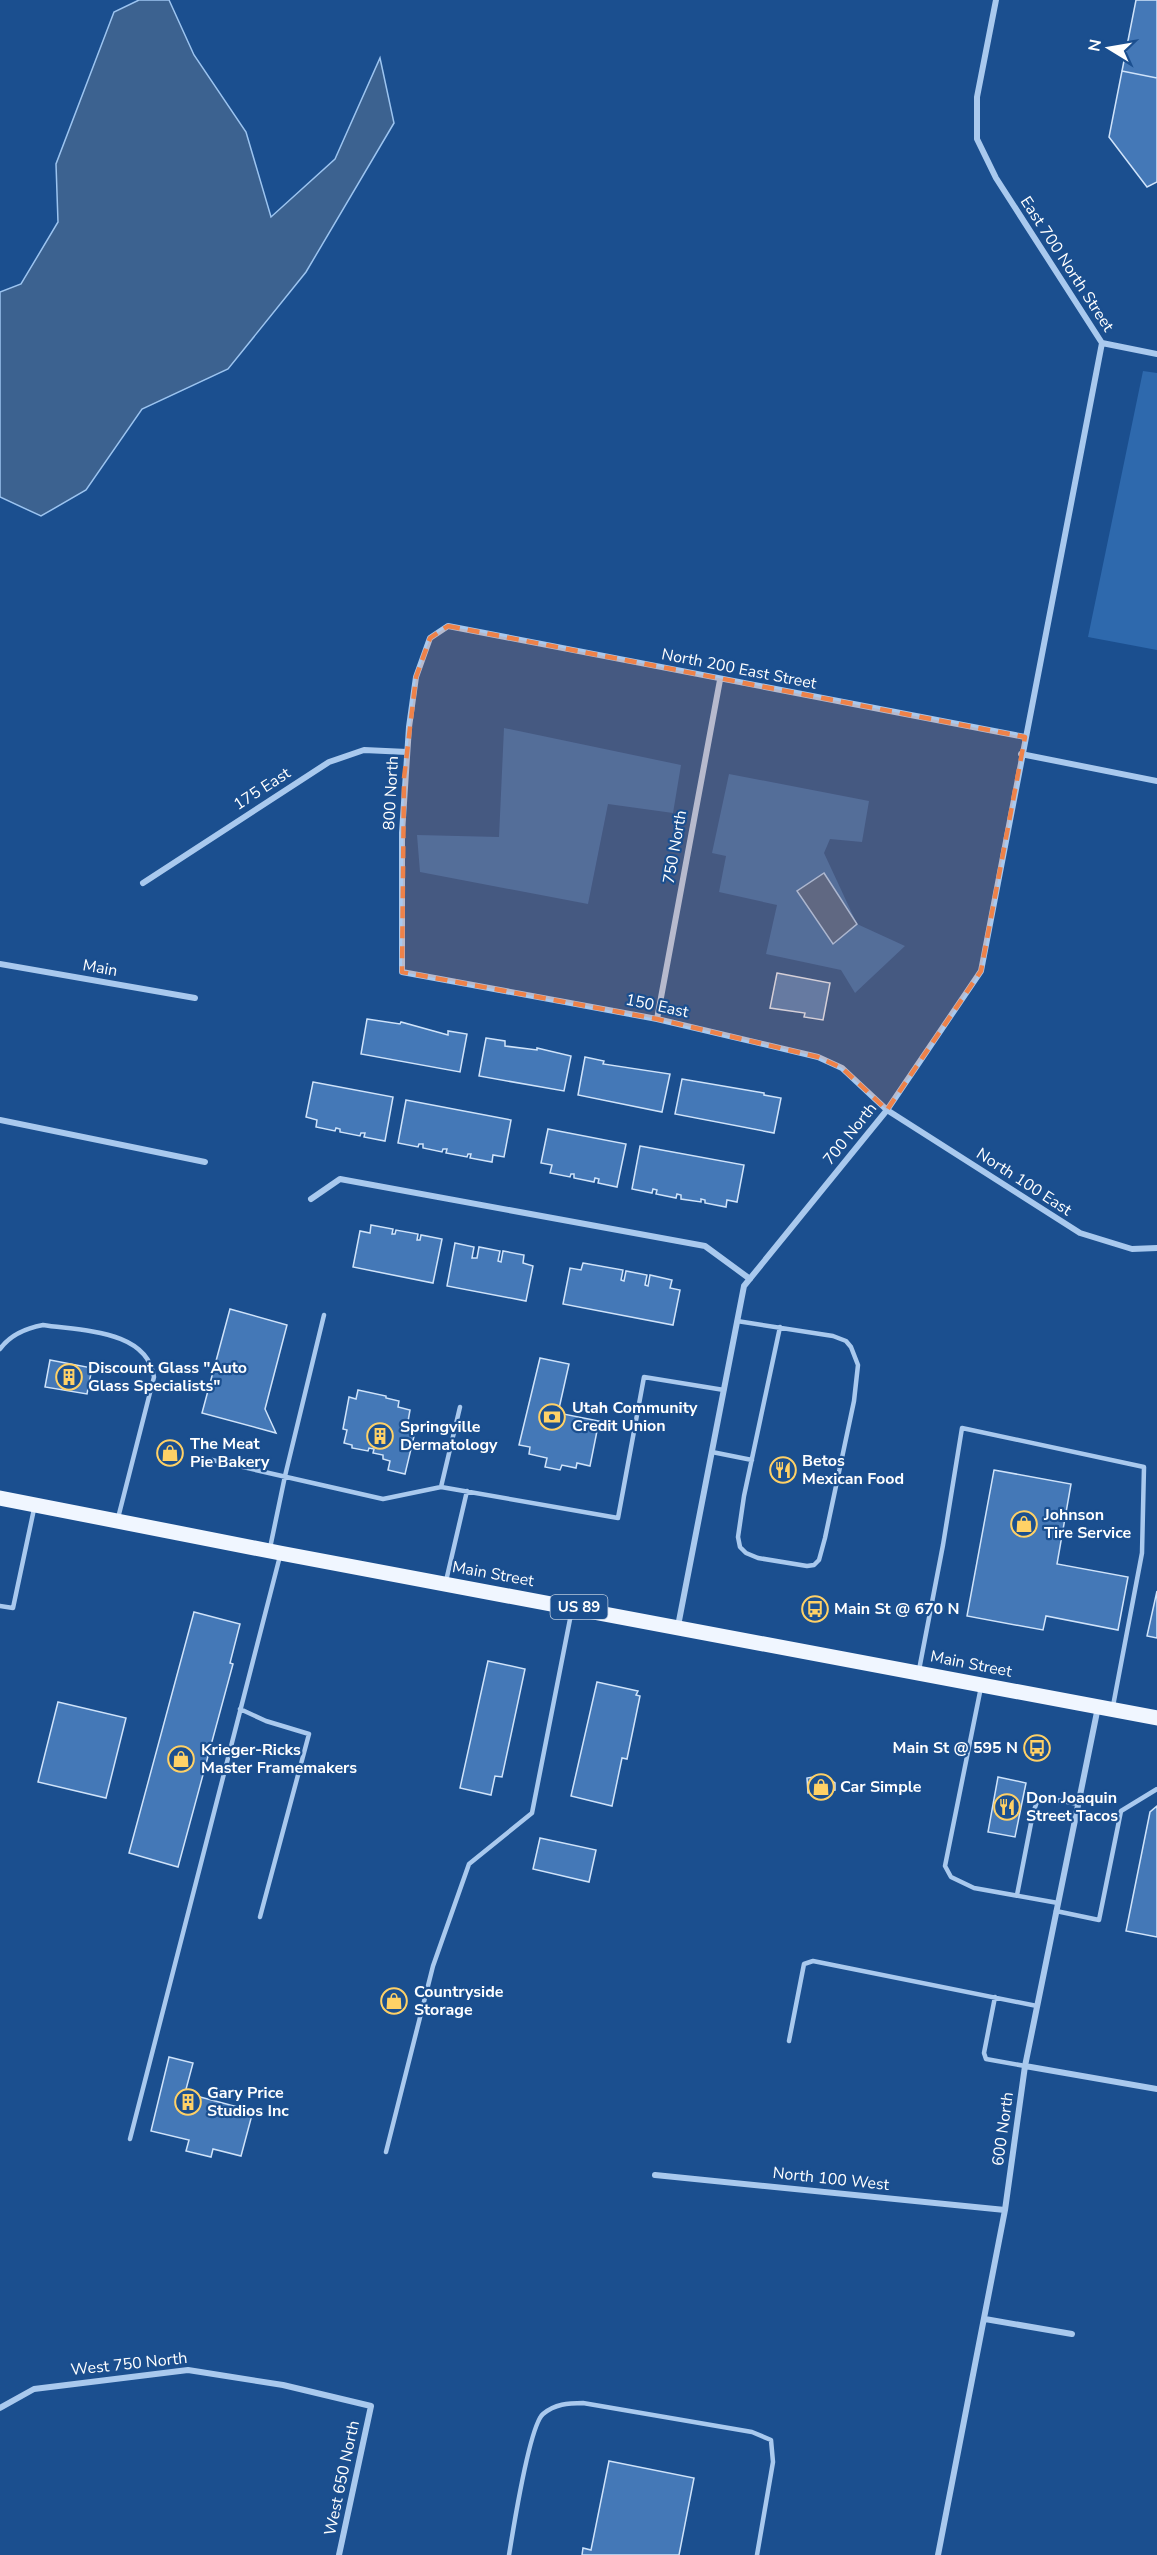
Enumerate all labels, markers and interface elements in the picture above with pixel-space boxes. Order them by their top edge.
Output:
north arrow [1079,18,1139,78]
text: N [1083,37,1107,53]
street label: East 700 North Street [1015,192,1119,336]
street label: North 200 East Street [660,643,819,695]
street label: 800 North [378,755,404,831]
street label: 175 East [229,762,295,816]
street label: 750 North [658,808,692,886]
street label: Main [81,954,119,982]
street label: 150 East [623,989,691,1023]
street label: 700 North [818,1098,882,1170]
street label: North 100 East [972,1143,1076,1221]
place label: Discount Glass "Auto Glass Specialists" [88,1357,247,1397]
building icon: Discount Glass "Auto Glass Specialists" [54,1362,84,1392]
place label: Utah Community Credit Union [572,1397,698,1437]
bank icon: Utah Community Credit Union [537,1402,567,1432]
place label: Springville Dermatology [400,1416,498,1456]
building icon: Springville Dermatology [365,1421,395,1451]
place label: The Meat Pie Bakery [190,1433,270,1473]
shop icon: The Meat Pie Bakery [155,1438,185,1468]
place label: Betos Mexican Food [802,1450,904,1490]
restaurant icon: Betos Mexican Food [768,1455,798,1485]
place label: Johnson Tire Service [1043,1504,1132,1544]
shop icon: Johnson Tire Service [1009,1509,1039,1539]
street label: Main Street [450,1556,536,1592]
bus stop icon: Main St @ 670 N [800,1594,830,1624]
road number: US 89 [550,1595,608,1619]
place label: Main St @ 670 N [834,1598,960,1620]
street label: Main Street [928,1645,1014,1683]
bus stop icon: Main St @ 595 N [1022,1733,1052,1763]
place label: Main St @ 595 N [893,1737,1018,1759]
place label: Krieger-Ricks Master Framemakers [201,1739,357,1779]
shop icon: Krieger-Ricks Master Framemakers [166,1744,196,1774]
shop icon: Car Simple [806,1772,836,1802]
place label: Car Simple [840,1776,922,1798]
place label: Don Joaquin Street Tacos [1026,1787,1118,1827]
restaurant icon: Don Joaquin Street Tacos [992,1792,1022,1822]
place label: Countryside Storage [414,1981,504,2021]
shop icon: Countryside Storage [379,1986,409,2016]
place label: Gary Price Studios Inc [207,2082,289,2122]
building icon: Gary Price Studios Inc [173,2087,203,2117]
street label: 600 North [987,2091,1019,2167]
street label: North 100 West [772,2162,891,2196]
street label: West 750 North [70,2347,188,2381]
street label: West 650 North [319,2418,365,2538]

